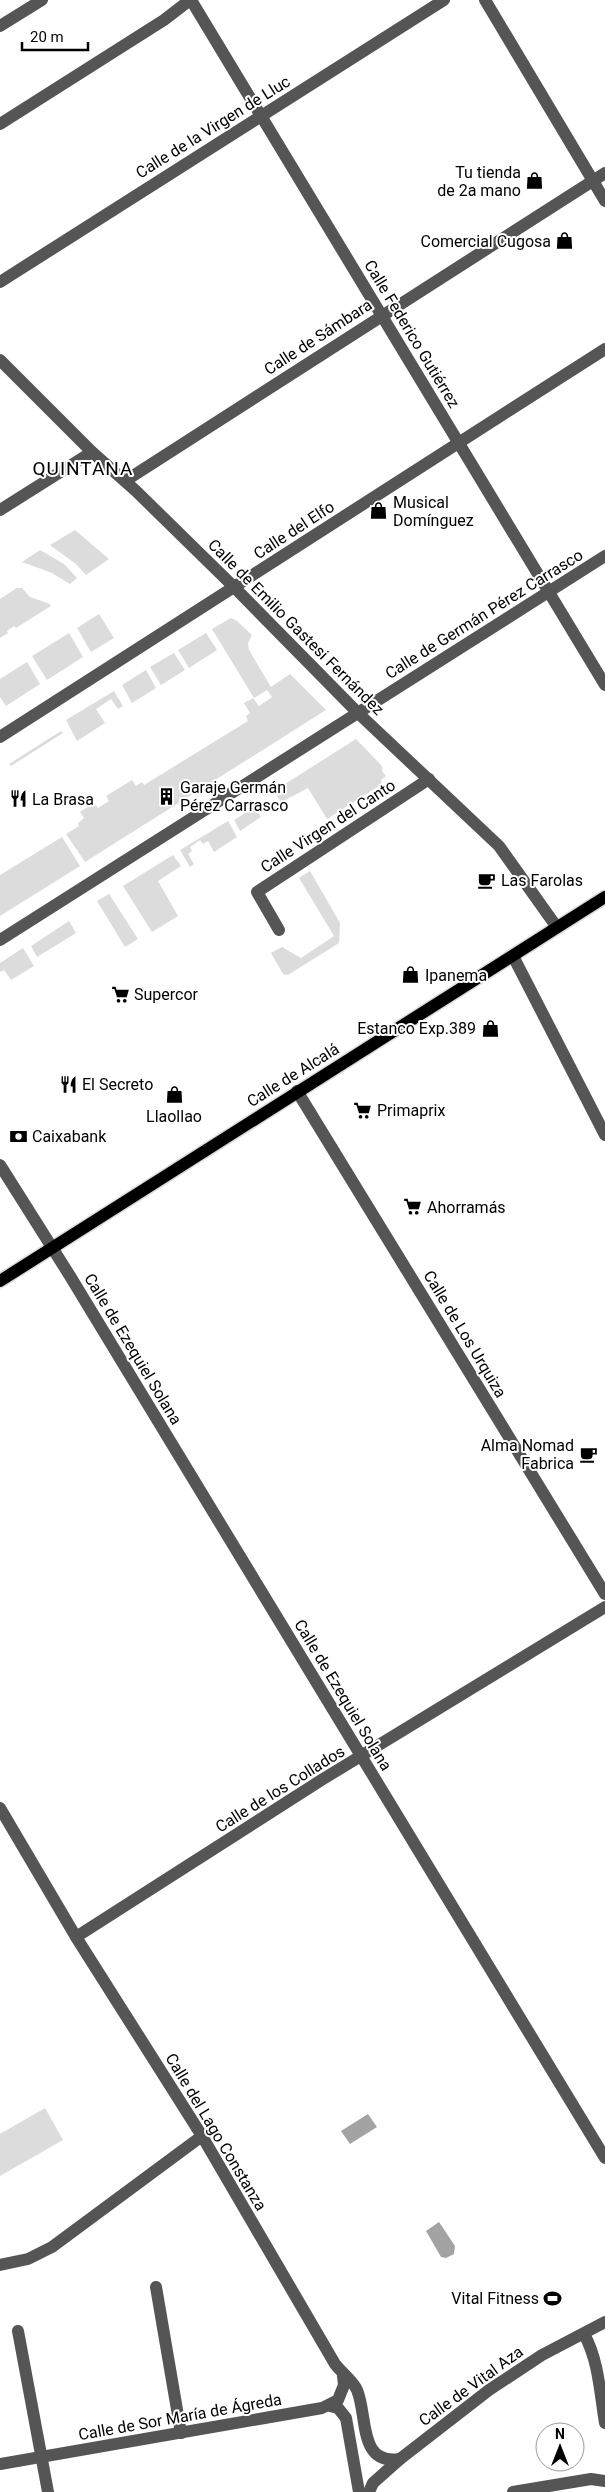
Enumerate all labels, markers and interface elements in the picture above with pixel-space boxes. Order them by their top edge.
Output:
scale bar [22,20,89,52]
text: 20 m [30,28,64,46]
street label: Calle de la Virgen de Lluc [132,72,294,182]
place label: Tu tienda de 2a mano [437,163,521,200]
shop icon: Tu tienda de 2a mano [525,171,545,191]
shop icon: Comercial Cugosa [555,231,575,251]
place label: Comercial Cugosa [421,232,551,251]
street label: Calle Federico Gutiérrez [360,257,464,411]
street label: Calle de Sámbara [261,295,375,379]
district label: QUINTANA [33,457,133,480]
place label: Musical Domínguez [393,493,474,530]
street label: Calle del Elfo [250,497,338,563]
shop icon: Musical Domínguez [369,501,389,521]
street label: Calle de Emilio Gastesi Fernández [204,535,388,719]
street label: Calle de Germán Pérez Carrasco [382,545,586,683]
street label: Calle Virgen del Canto [257,775,399,877]
place label: Garaje Germán Pérez Carrasco [180,778,288,815]
building icon: Garaje Germán Pérez Carrasco [156,786,176,806]
restaurant icon: La Brasa [8,789,28,809]
place label: La Brasa [32,790,94,809]
cafe icon: Las Farolas [477,870,497,890]
place label: Las Farolas [501,871,583,890]
shop icon: Ipanema [401,965,421,985]
place label: Ipanema [425,966,487,985]
supermarket icon: Supercor [110,984,130,1004]
place label: Supercor [134,985,199,1004]
shop icon: Estanco Exp.389 [480,1018,500,1038]
place label: Estanco Exp.389 [357,1019,476,1038]
street label: Calle de Alcalá [244,1039,342,1111]
restaurant icon: El Secreto [58,1074,78,1094]
place label: El Secreto [82,1075,153,1094]
shop icon: Llaollao [164,1085,184,1105]
supermarket icon: Primaprix [353,1100,373,1120]
place label: Primaprix [377,1101,445,1120]
place label: Llaollao [146,1107,202,1126]
bank icon: Caixabank [8,1126,28,1146]
place label: Caixabank [32,1127,107,1146]
supermarket icon: Ahorramás [403,1197,423,1217]
place label: Ahorramás [427,1198,506,1217]
street label: Calle de Los Urquiza [420,1267,510,1401]
street label: Calle de Ezequiel Solana [80,1270,186,1428]
place label: Alma Nomad Fabrica [481,1436,574,1473]
cafe icon: Alma Nomad Fabrica [578,1444,598,1464]
street label: Calle de Ezequiel Solana [290,1616,396,1774]
street label: Calle de los Collados [212,1742,348,1836]
street label: Calle del Lago Constanza [161,2050,271,2214]
sports icon: Vital Fitness [543,2288,563,2308]
place label: Vital Fitness [451,2289,539,2308]
street label: Calle de Vital Aza [415,2342,527,2430]
street label: Calle de Sor María de Ágreda [77,2390,283,2444]
north arrow [535,2422,585,2472]
text: N [555,2426,565,2442]

